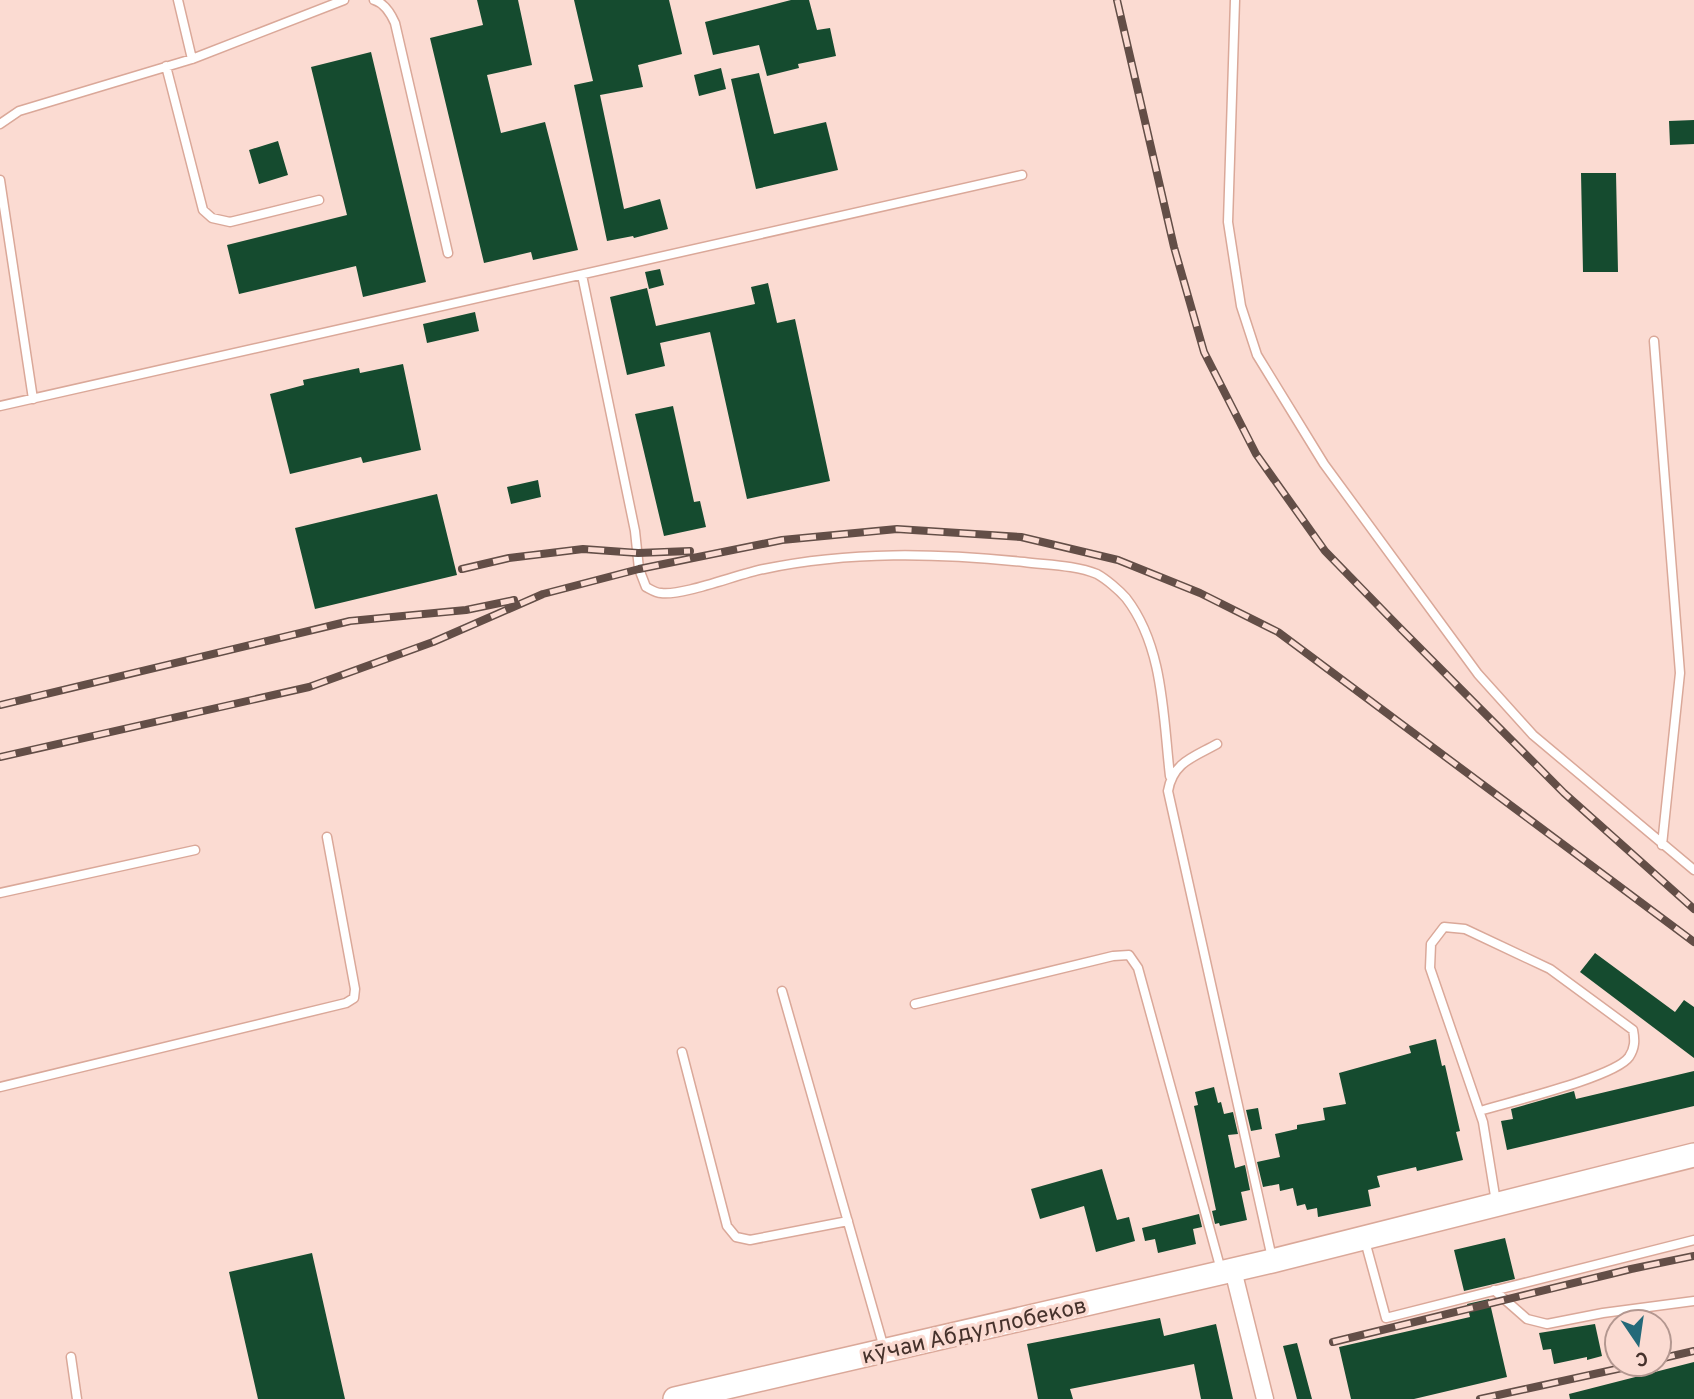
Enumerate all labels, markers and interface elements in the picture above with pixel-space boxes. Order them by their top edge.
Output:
street label: кӯчаи Абдуллобеков [859,1292,1090,1372]
north arrow [1603,1308,1673,1378]
text: С [1633,1345,1650,1371]

